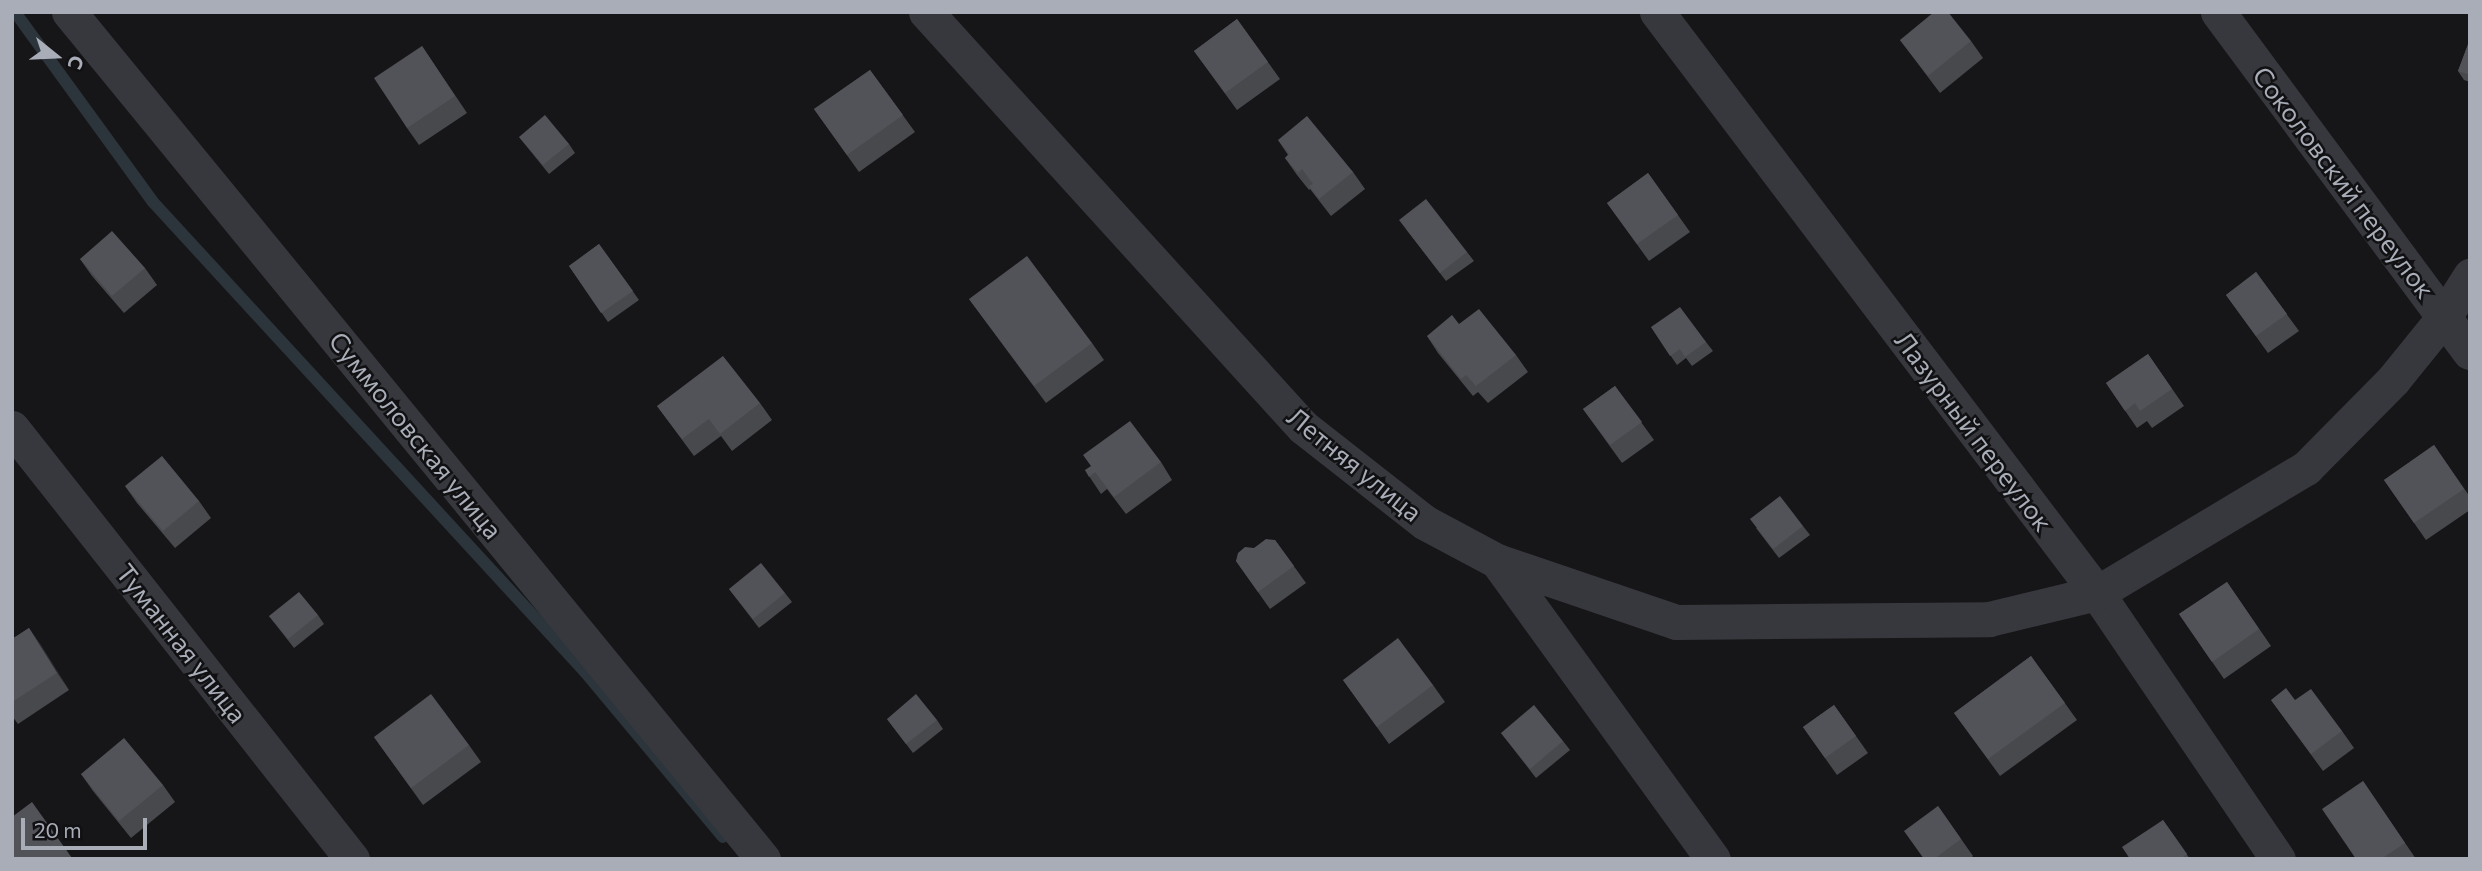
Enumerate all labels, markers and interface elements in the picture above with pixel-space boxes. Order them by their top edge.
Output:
north arrow [21,21,91,91]
text: С [64,53,89,72]
street label: Соколовский переулок [2247,60,2441,304]
street label: Суммоловская улица [323,325,509,545]
street label: Лазурный переулок [1889,325,2059,537]
street label: Летняя улица [1282,400,1428,528]
street label: Туманная улица [110,557,254,729]
scale bar [24,804,150,848]
text: 20 m [34,817,82,842]

